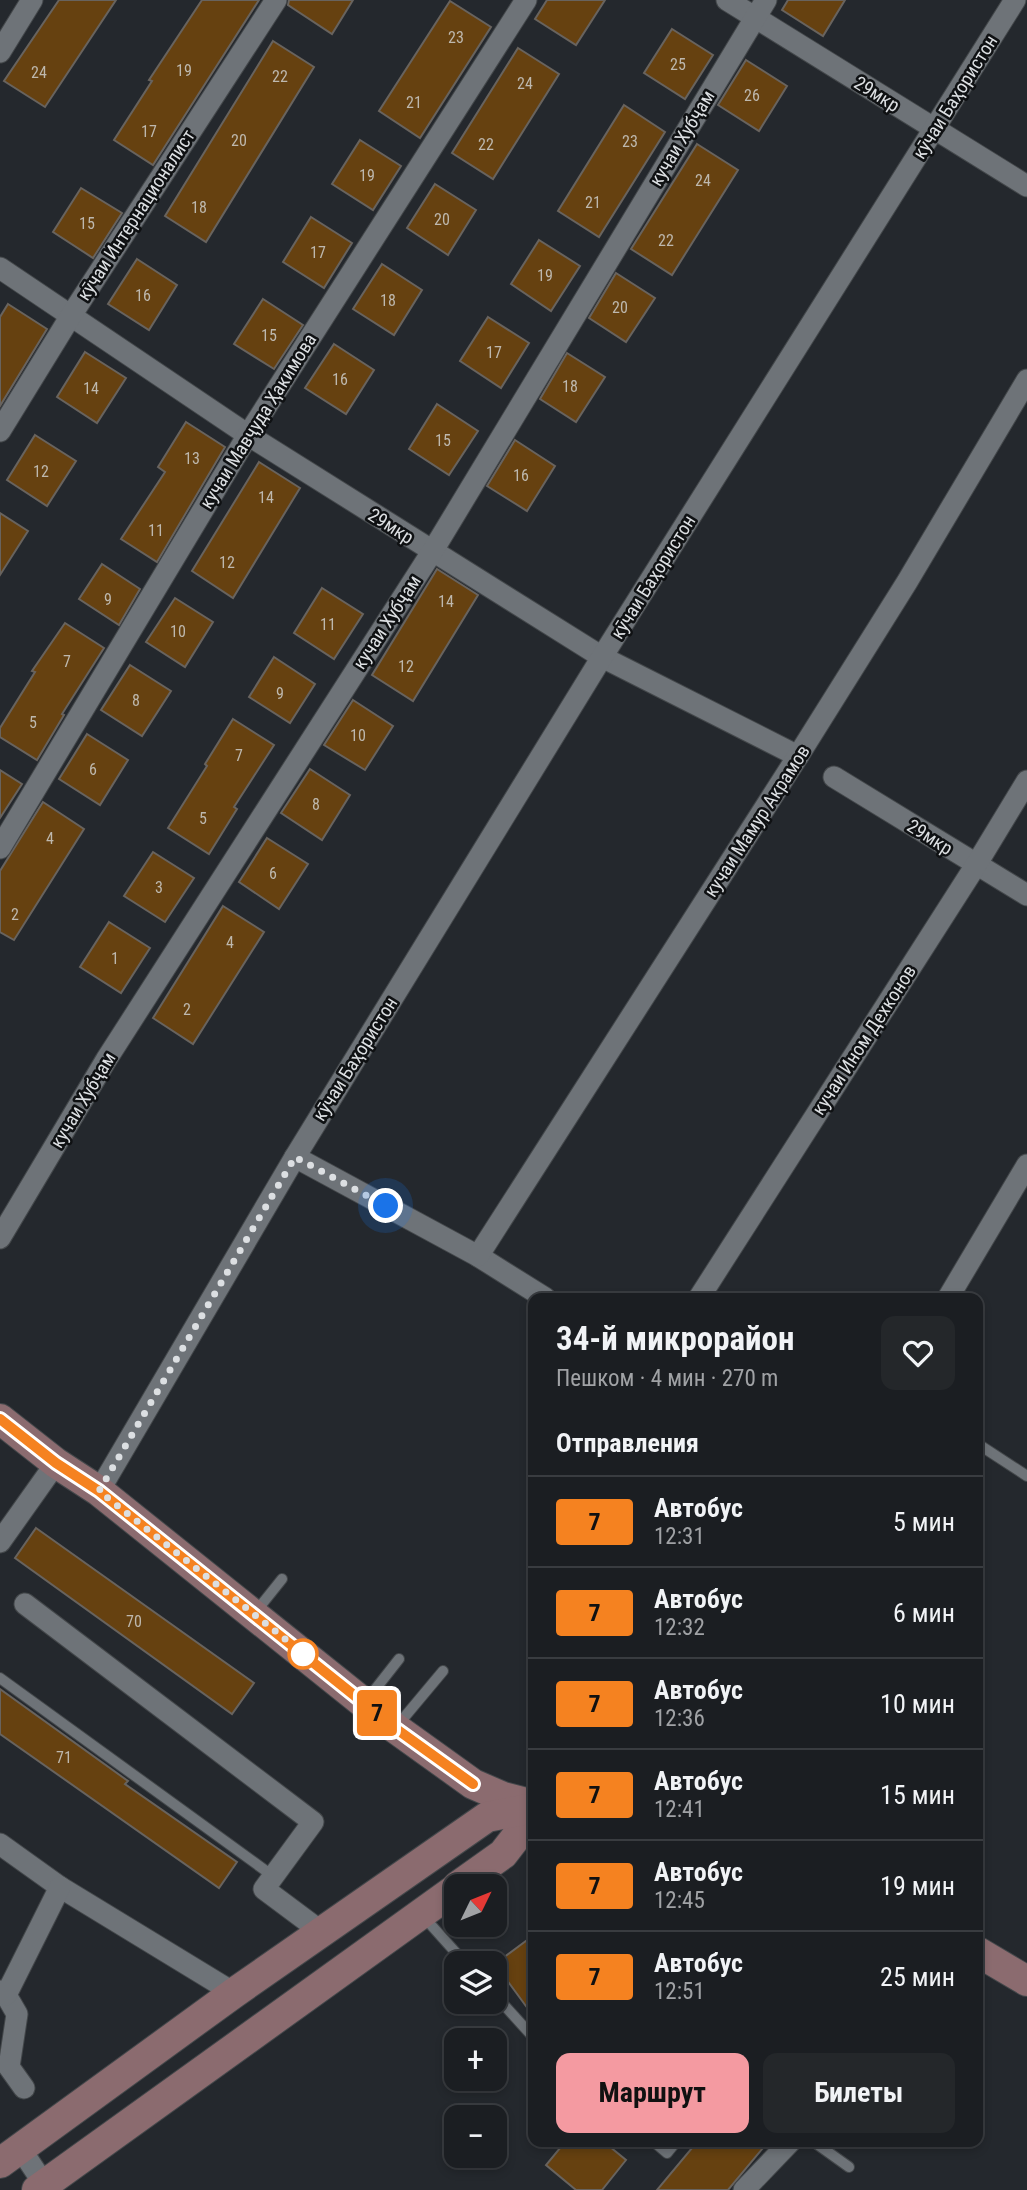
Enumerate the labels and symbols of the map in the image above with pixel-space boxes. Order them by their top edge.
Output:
house number: 23 [448,28,464,47]
street label: кӯчаи Баҳористон [908,31,1002,163]
house number: 25 [670,55,686,74]
house number: 19 [176,61,192,80]
house number: 24 [31,63,47,82]
house number: 22 [272,67,288,86]
street label: 29мкр [850,71,904,117]
house number: 24 [517,74,533,93]
street label: кучаи Хубҷам [644,86,720,190]
house number: 26 [744,86,760,105]
house number: 21 [406,93,422,112]
house number: 17 [141,122,157,141]
street label: кӯчаи Интернационалист [72,125,200,305]
house number: 20 [231,131,247,150]
house number: 23 [622,132,638,151]
house number: 22 [478,135,494,154]
house number: 19 [359,166,375,185]
house number: 24 [695,171,711,190]
house number: 21 [585,193,601,212]
house number: 18 [191,198,207,217]
house number: 20 [434,210,450,229]
house number: 15 [79,214,95,233]
house number: 22 [658,231,674,250]
house number: 17 [310,243,326,262]
house number: 19 [537,266,553,285]
house number: 16 [135,286,151,305]
house number: 18 [380,291,396,310]
house number: 20 [612,298,628,317]
house number: 15 [261,326,277,345]
street label: кучаи Мавҷуда Ҳакимова [195,329,321,513]
house number: 17 [486,343,502,362]
house number: 16 [332,370,348,389]
house number: 18 [562,377,578,396]
house number: 14 [83,379,99,398]
house number: 15 [435,431,451,450]
house number: 13 [184,449,200,468]
house number: 12 [33,462,49,481]
house number: 16 [513,466,529,485]
house number: 14 [258,488,274,507]
street label: 29мкр [364,503,418,549]
street label: кӯчаи Баҳористон [606,511,700,643]
house number: 11 [148,521,164,540]
house number: 12 [219,553,235,572]
street label: кучаи Хубҷам [348,571,426,673]
house number: 9 [104,590,112,609]
house number: 14 [438,592,454,611]
house number: 11 [320,615,336,634]
house number: 10 [170,622,186,641]
house number: 7 [63,652,71,671]
house number: 12 [398,657,414,676]
house number: 9 [276,684,284,703]
house number: 8 [132,691,140,710]
house number: 5 [29,713,37,732]
house number: 10 [350,726,366,745]
street label: кучаи Мамур Акрамов [699,741,815,901]
house number: 7 [235,746,243,765]
house number: 6 [89,760,97,779]
house number: 8 [312,795,320,814]
house number: 5 [199,809,207,828]
street label: 29мкр [903,814,957,860]
house number: 4 [46,829,54,848]
house number: 6 [269,864,277,883]
house number: 3 [155,878,163,897]
house number: 2 [11,905,19,924]
house number: 4 [226,933,234,952]
house number: 1 [111,949,119,968]
street label: кучаи Ином Дехконов [807,961,921,1119]
street label: кӯчаи Баҳористон [308,993,402,1125]
house number: 2 [183,1000,191,1019]
street label: кучаи Хубҷам [45,1048,121,1152]
your location [368,1188,403,1223]
house number: 70 [126,1612,142,1631]
unlabelled marker [288,1639,318,1669]
line badge: 7 [354,1690,400,1736]
house number: 71 [56,1748,72,1767]
north arrow [444,1874,508,1937]

